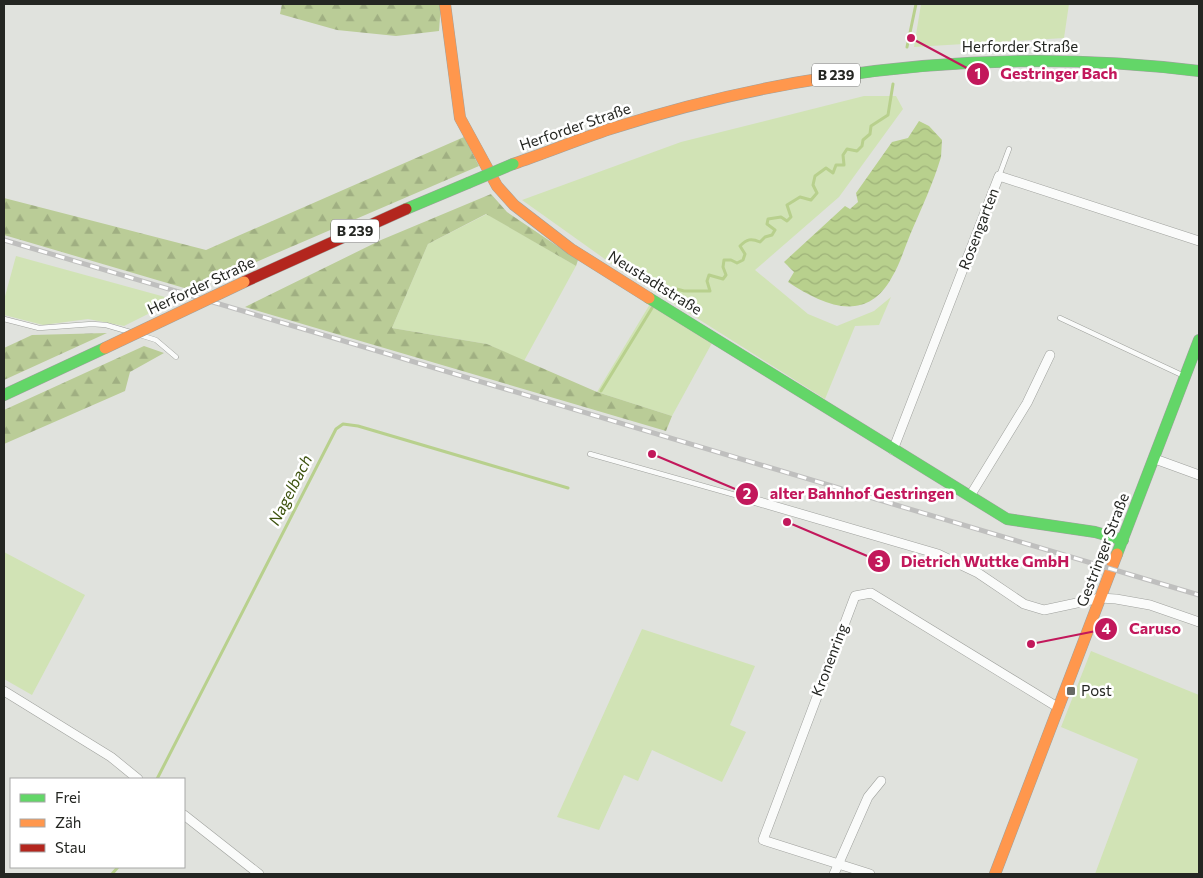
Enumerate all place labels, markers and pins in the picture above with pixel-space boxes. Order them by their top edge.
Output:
callout: Gestringer Bach [965,58,1127,89]
callout: alter Bahnhof Gestringen [735,478,964,509]
callout: Dietrich Wuttke GmbH [866,546,1079,577]
callout: Caruso [1094,613,1191,644]
place label: Post [1081,681,1112,699]
marker: Post [1065,685,1077,697]

